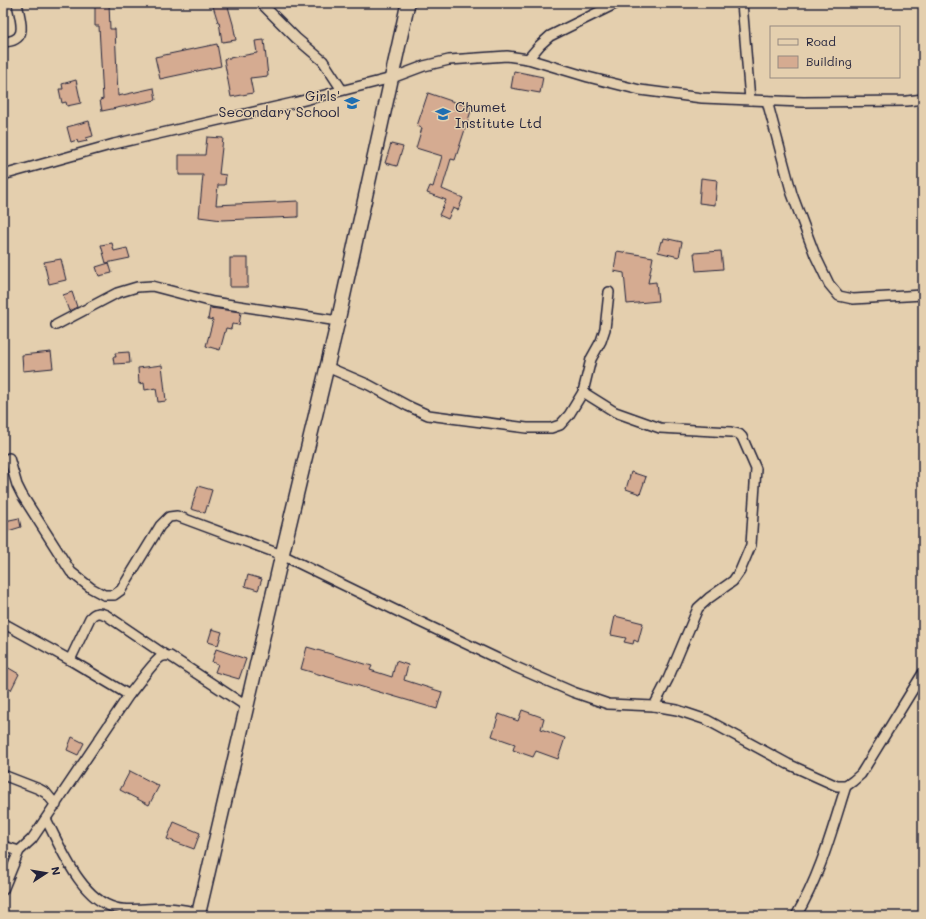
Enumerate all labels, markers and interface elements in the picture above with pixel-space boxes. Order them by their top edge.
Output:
legend [770,26,900,78]
text: Road [806,33,836,49]
text: Building [806,53,852,69]
place label: Girls' Secondary School [219,86,340,121]
school or university icon: Girls' Secondary School [343,94,361,112]
place label: Chumet Institute Ltd [455,97,542,132]
school or university icon: Chumet Institute Ltd [434,105,452,123]
north arrow [26,853,66,893]
text: N [48,865,64,876]

